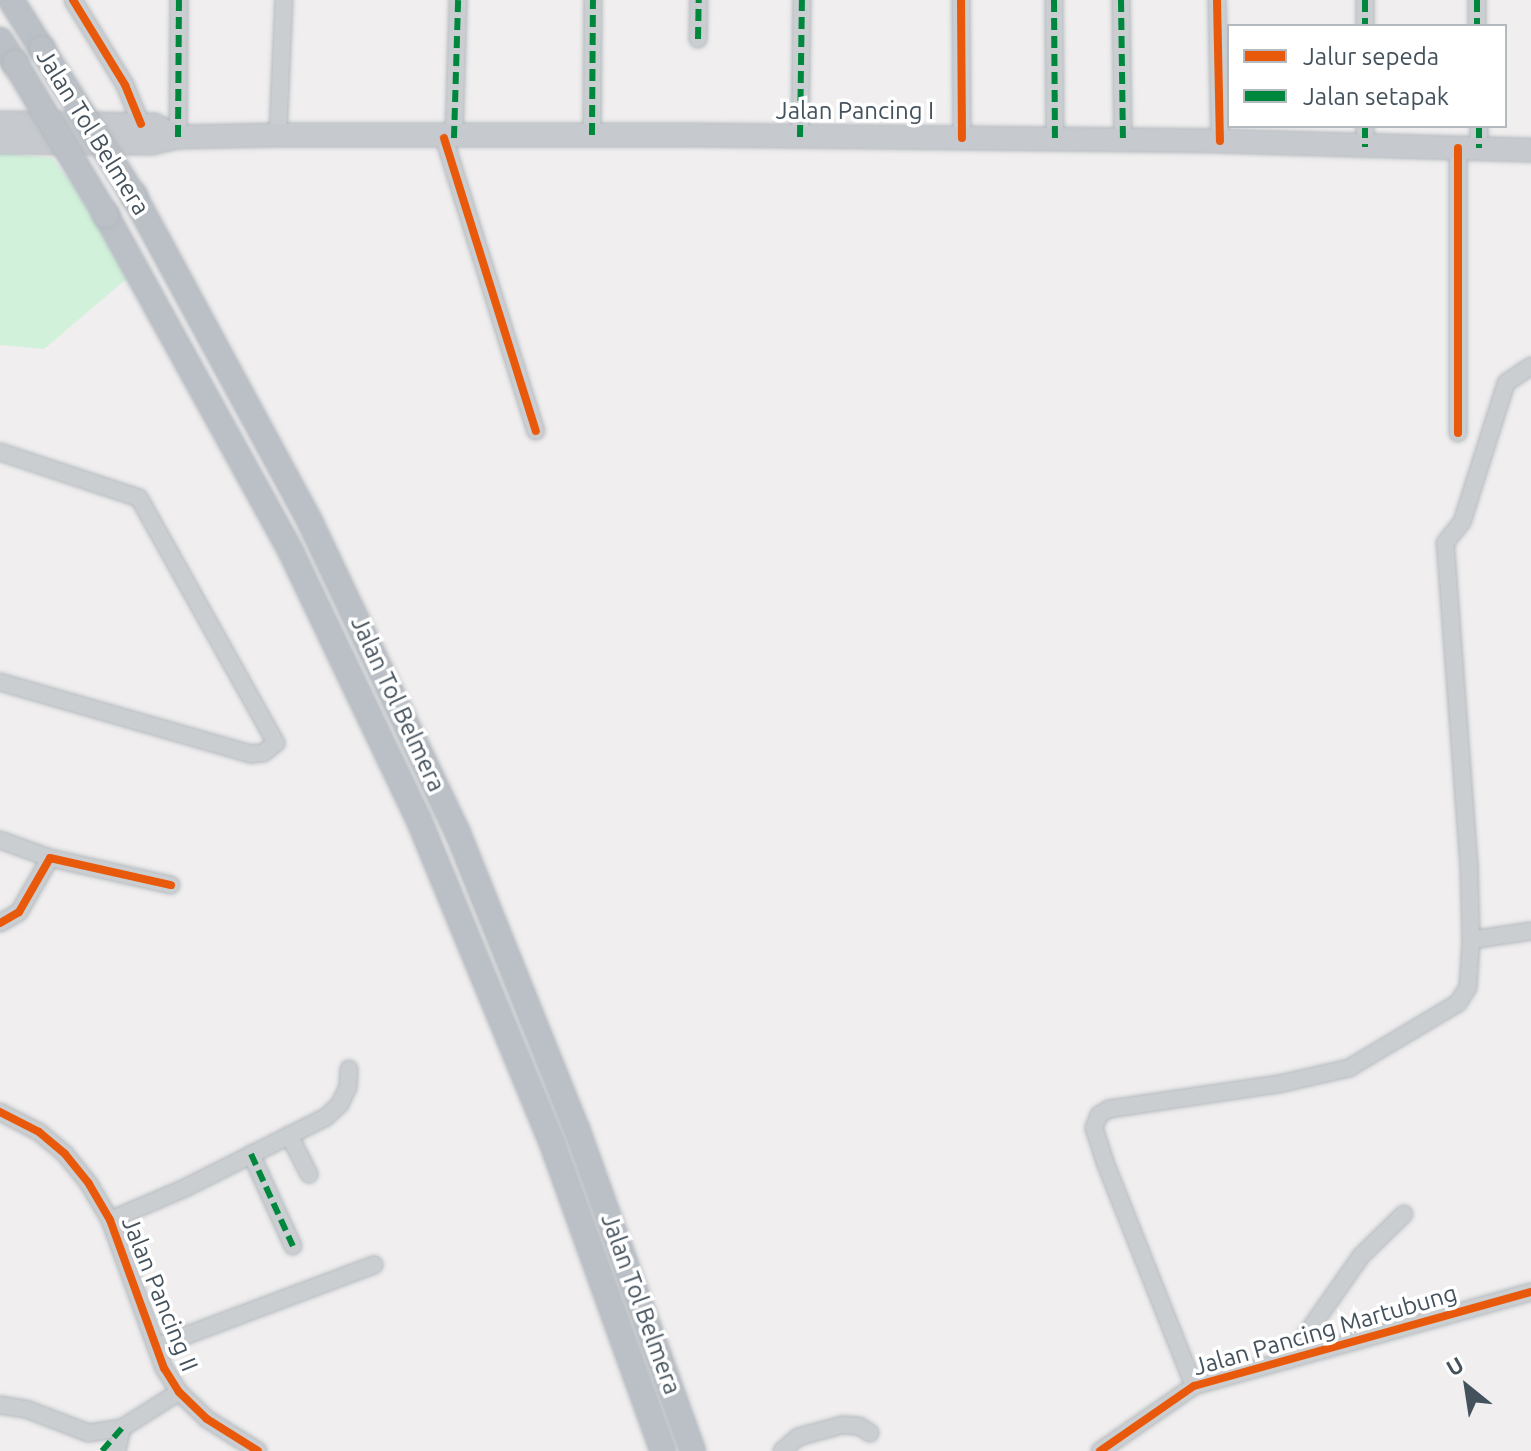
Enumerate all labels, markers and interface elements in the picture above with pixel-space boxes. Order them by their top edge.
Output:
legend [1227,24,1507,128]
text: Jalur sepeda [1303,43,1439,70]
street label: Jalan Tol Belmera [30,44,156,220]
text: Jalan setapak [1303,83,1449,110]
street label: Jalan Pancing I [776,97,934,125]
street label: Jalan Tol Belmera [345,612,451,796]
street label: Jalan Tol Belmera [595,1210,687,1398]
street label: Jalan Pancing II [116,1212,204,1376]
street label: Jalan Pancing Martubung [1190,1279,1460,1381]
north arrow [1427,1347,1507,1427]
text: U [1442,1351,1468,1380]

